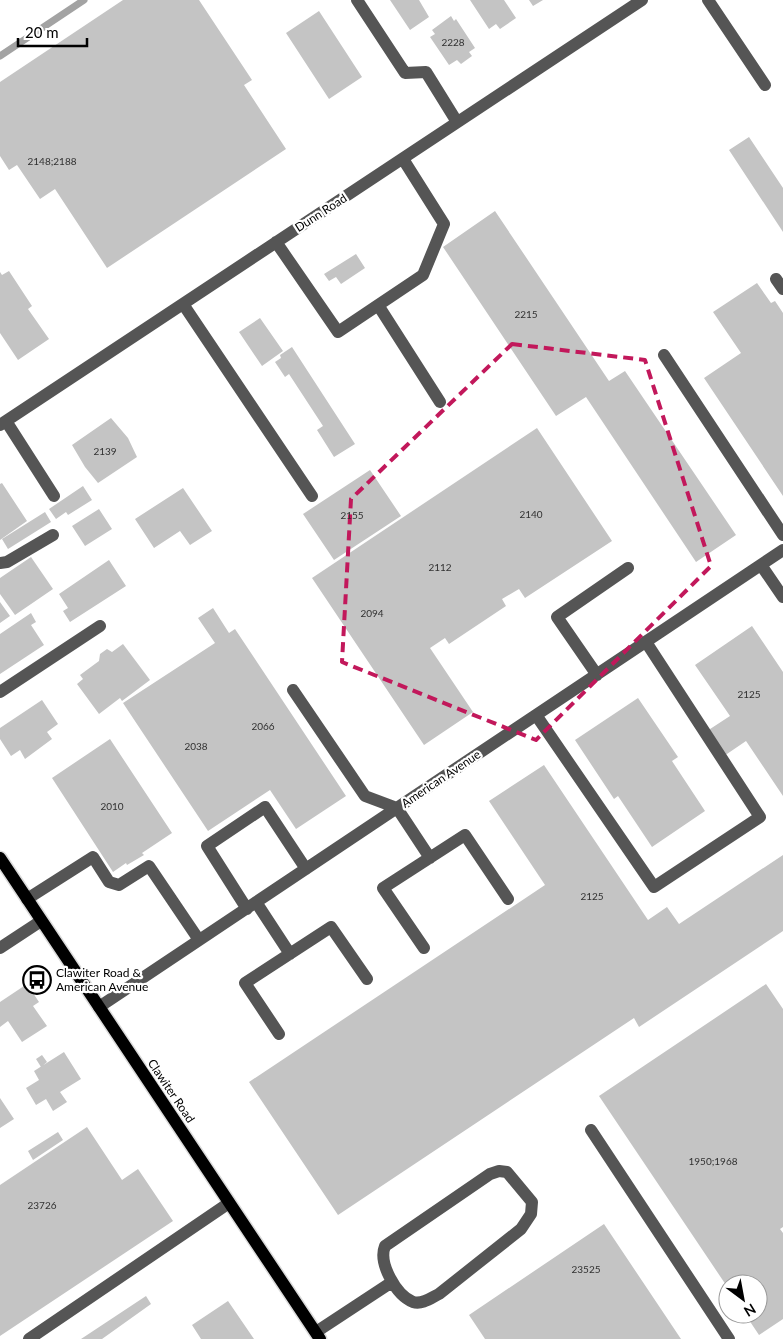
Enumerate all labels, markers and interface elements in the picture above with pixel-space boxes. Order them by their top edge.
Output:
scale bar [18,15,86,47]
text: 20 m [25,23,59,41]
house number: 2228 [441,36,465,48]
house number: 2148;2188 [27,155,77,167]
street label: Dunn Road [292,190,349,235]
house number: 2215 [514,308,538,320]
house number: 2139 [93,445,117,457]
house number: 2140 [519,508,543,520]
house number: 2155 [340,509,364,521]
house number: 2112 [428,561,452,573]
house number: 2094 [360,607,384,619]
house number: 2125 [737,688,761,700]
house number: 2066 [251,720,275,732]
house number: 2038 [184,740,208,752]
street label: American Avenue [398,747,483,811]
house number: 2010 [100,800,124,812]
house number: 2125 [580,890,604,902]
bus stop icon: Clawiter Road & American Avenue [22,965,52,995]
place label: Clawiter Road & American Avenue [56,965,148,994]
street label: Clawiter Road [145,1056,198,1125]
house number: 1950;1968 [688,1155,738,1167]
house number: 23726 [27,1199,57,1211]
house number: 23525 [571,1263,601,1275]
north arrow [718,1274,768,1324]
text: N [741,1300,759,1321]

